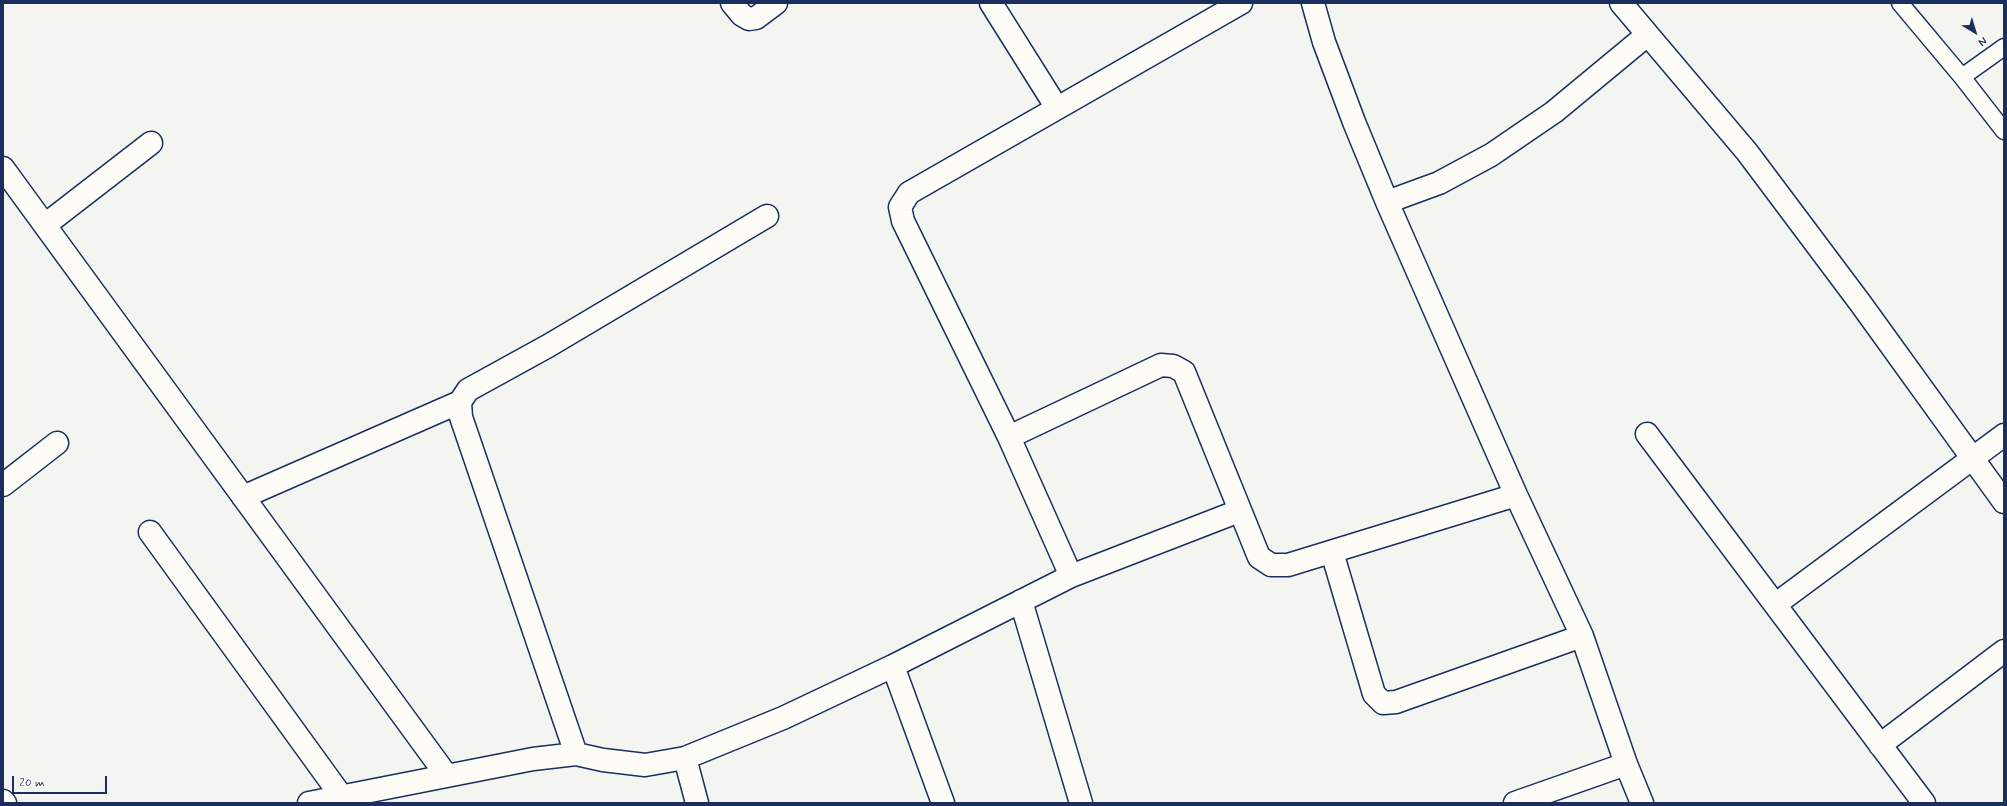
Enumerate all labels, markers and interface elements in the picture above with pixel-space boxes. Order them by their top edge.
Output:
north arrow [1955,12,1995,52]
text: N [1975,34,1990,49]
scale bar [14,768,109,794]
text: 20 m [19,775,45,791]

